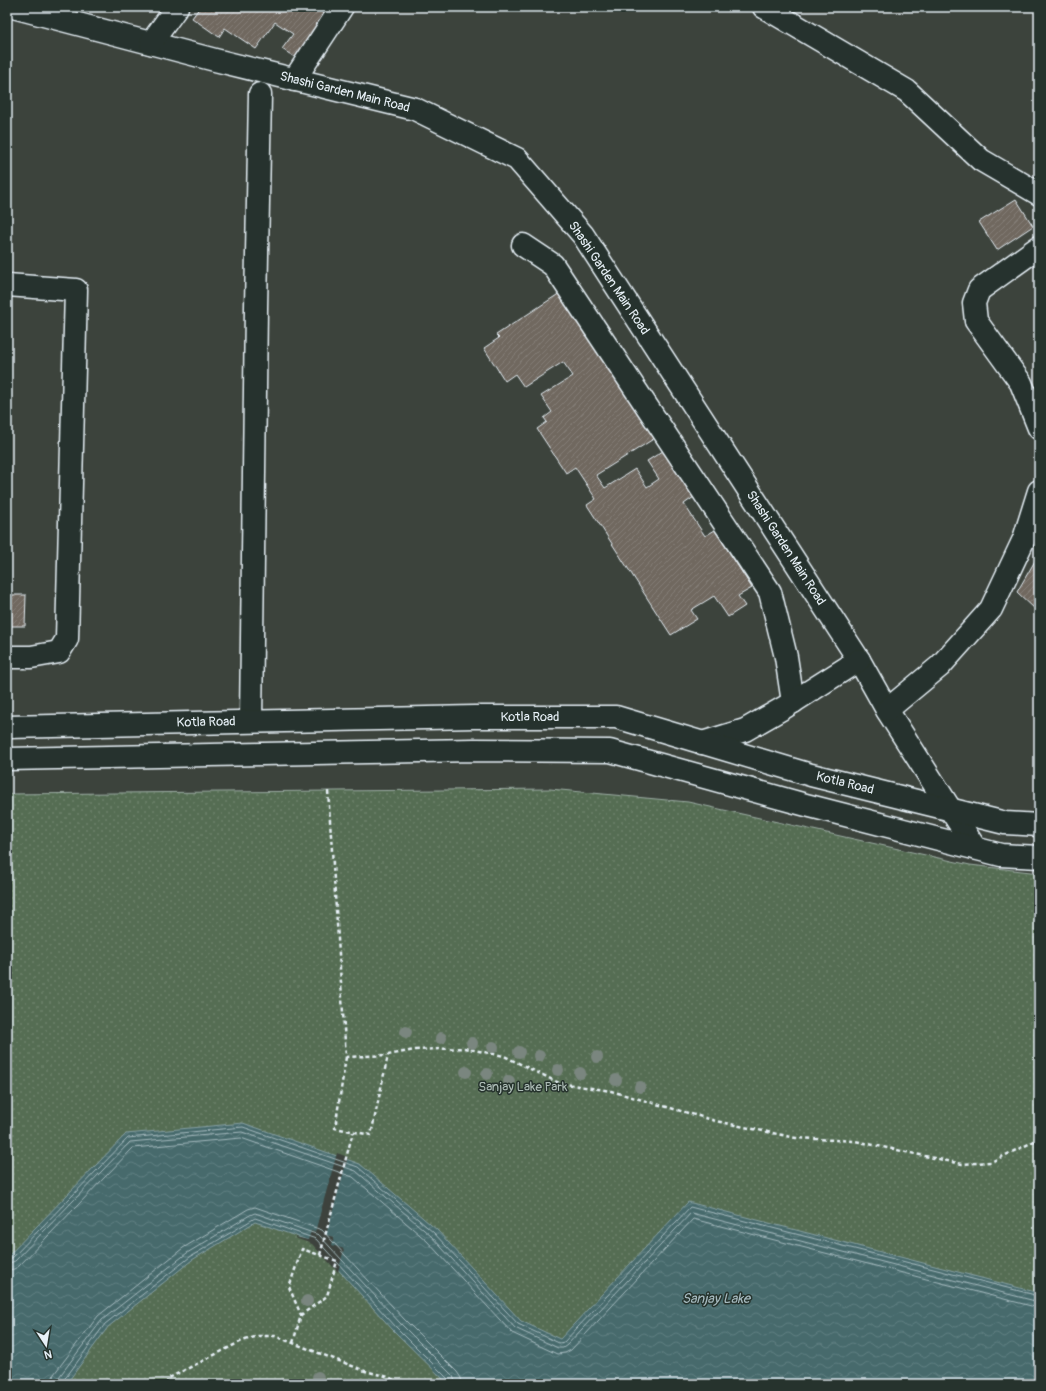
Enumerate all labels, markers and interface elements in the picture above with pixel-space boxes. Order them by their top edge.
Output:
street label: Shashi Garden Main Road [278,68,412,116]
street label: Shashi Garden Main Road [565,218,653,338]
street label: Shashi Garden Main Road [743,488,829,608]
street label: Kotla Road [501,709,559,725]
street label: Kotla Road [176,713,236,731]
street label: Kotla Road [814,768,876,798]
park label: Sanjay Lake Park [479,1079,568,1095]
water label: Sanjay Lake [682,1290,752,1307]
north arrow [26,1325,66,1365]
text: N [42,1347,53,1362]

